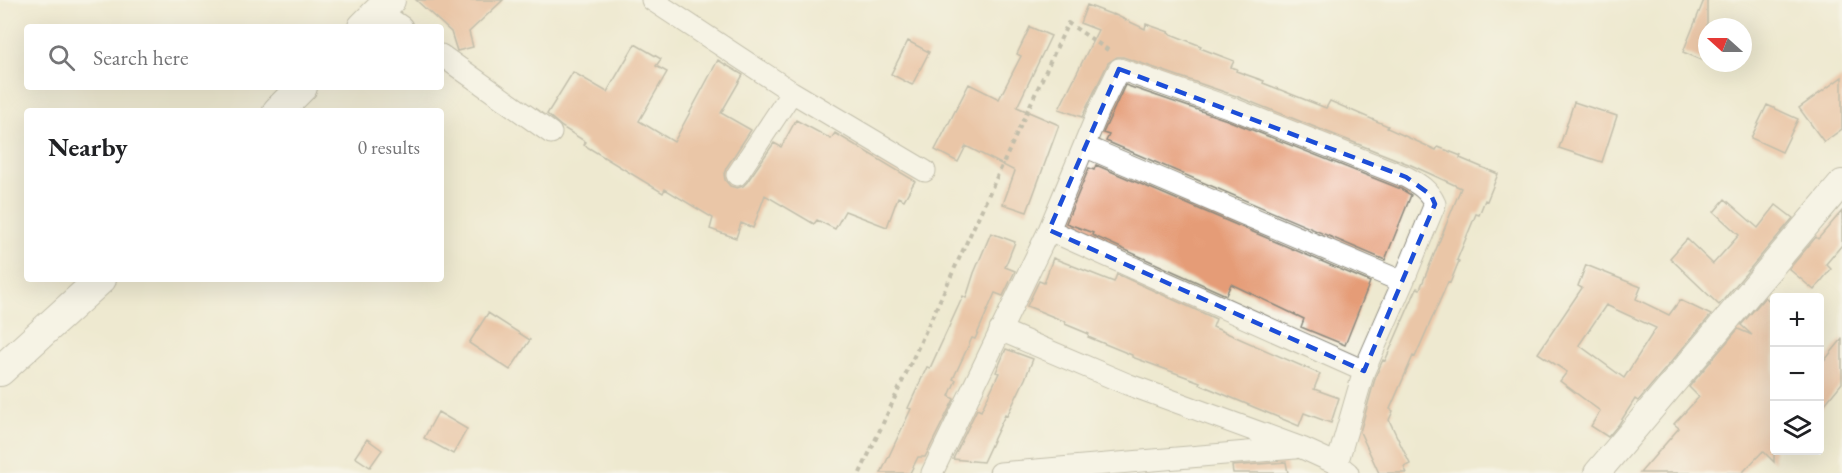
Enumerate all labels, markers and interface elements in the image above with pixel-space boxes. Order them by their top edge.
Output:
north arrow [1698,18,1752,72]
search box [24,24,444,90]
icon: search [45,41,78,74]
text: Search here [93,43,188,72]
text: Nearby [48,130,128,164]
text: 0 results [357,134,420,160]
map controls [1770,293,1824,455]
button: + [1770,293,1824,347]
button: − [1770,347,1824,401]
button: layers [1770,401,1824,455]

